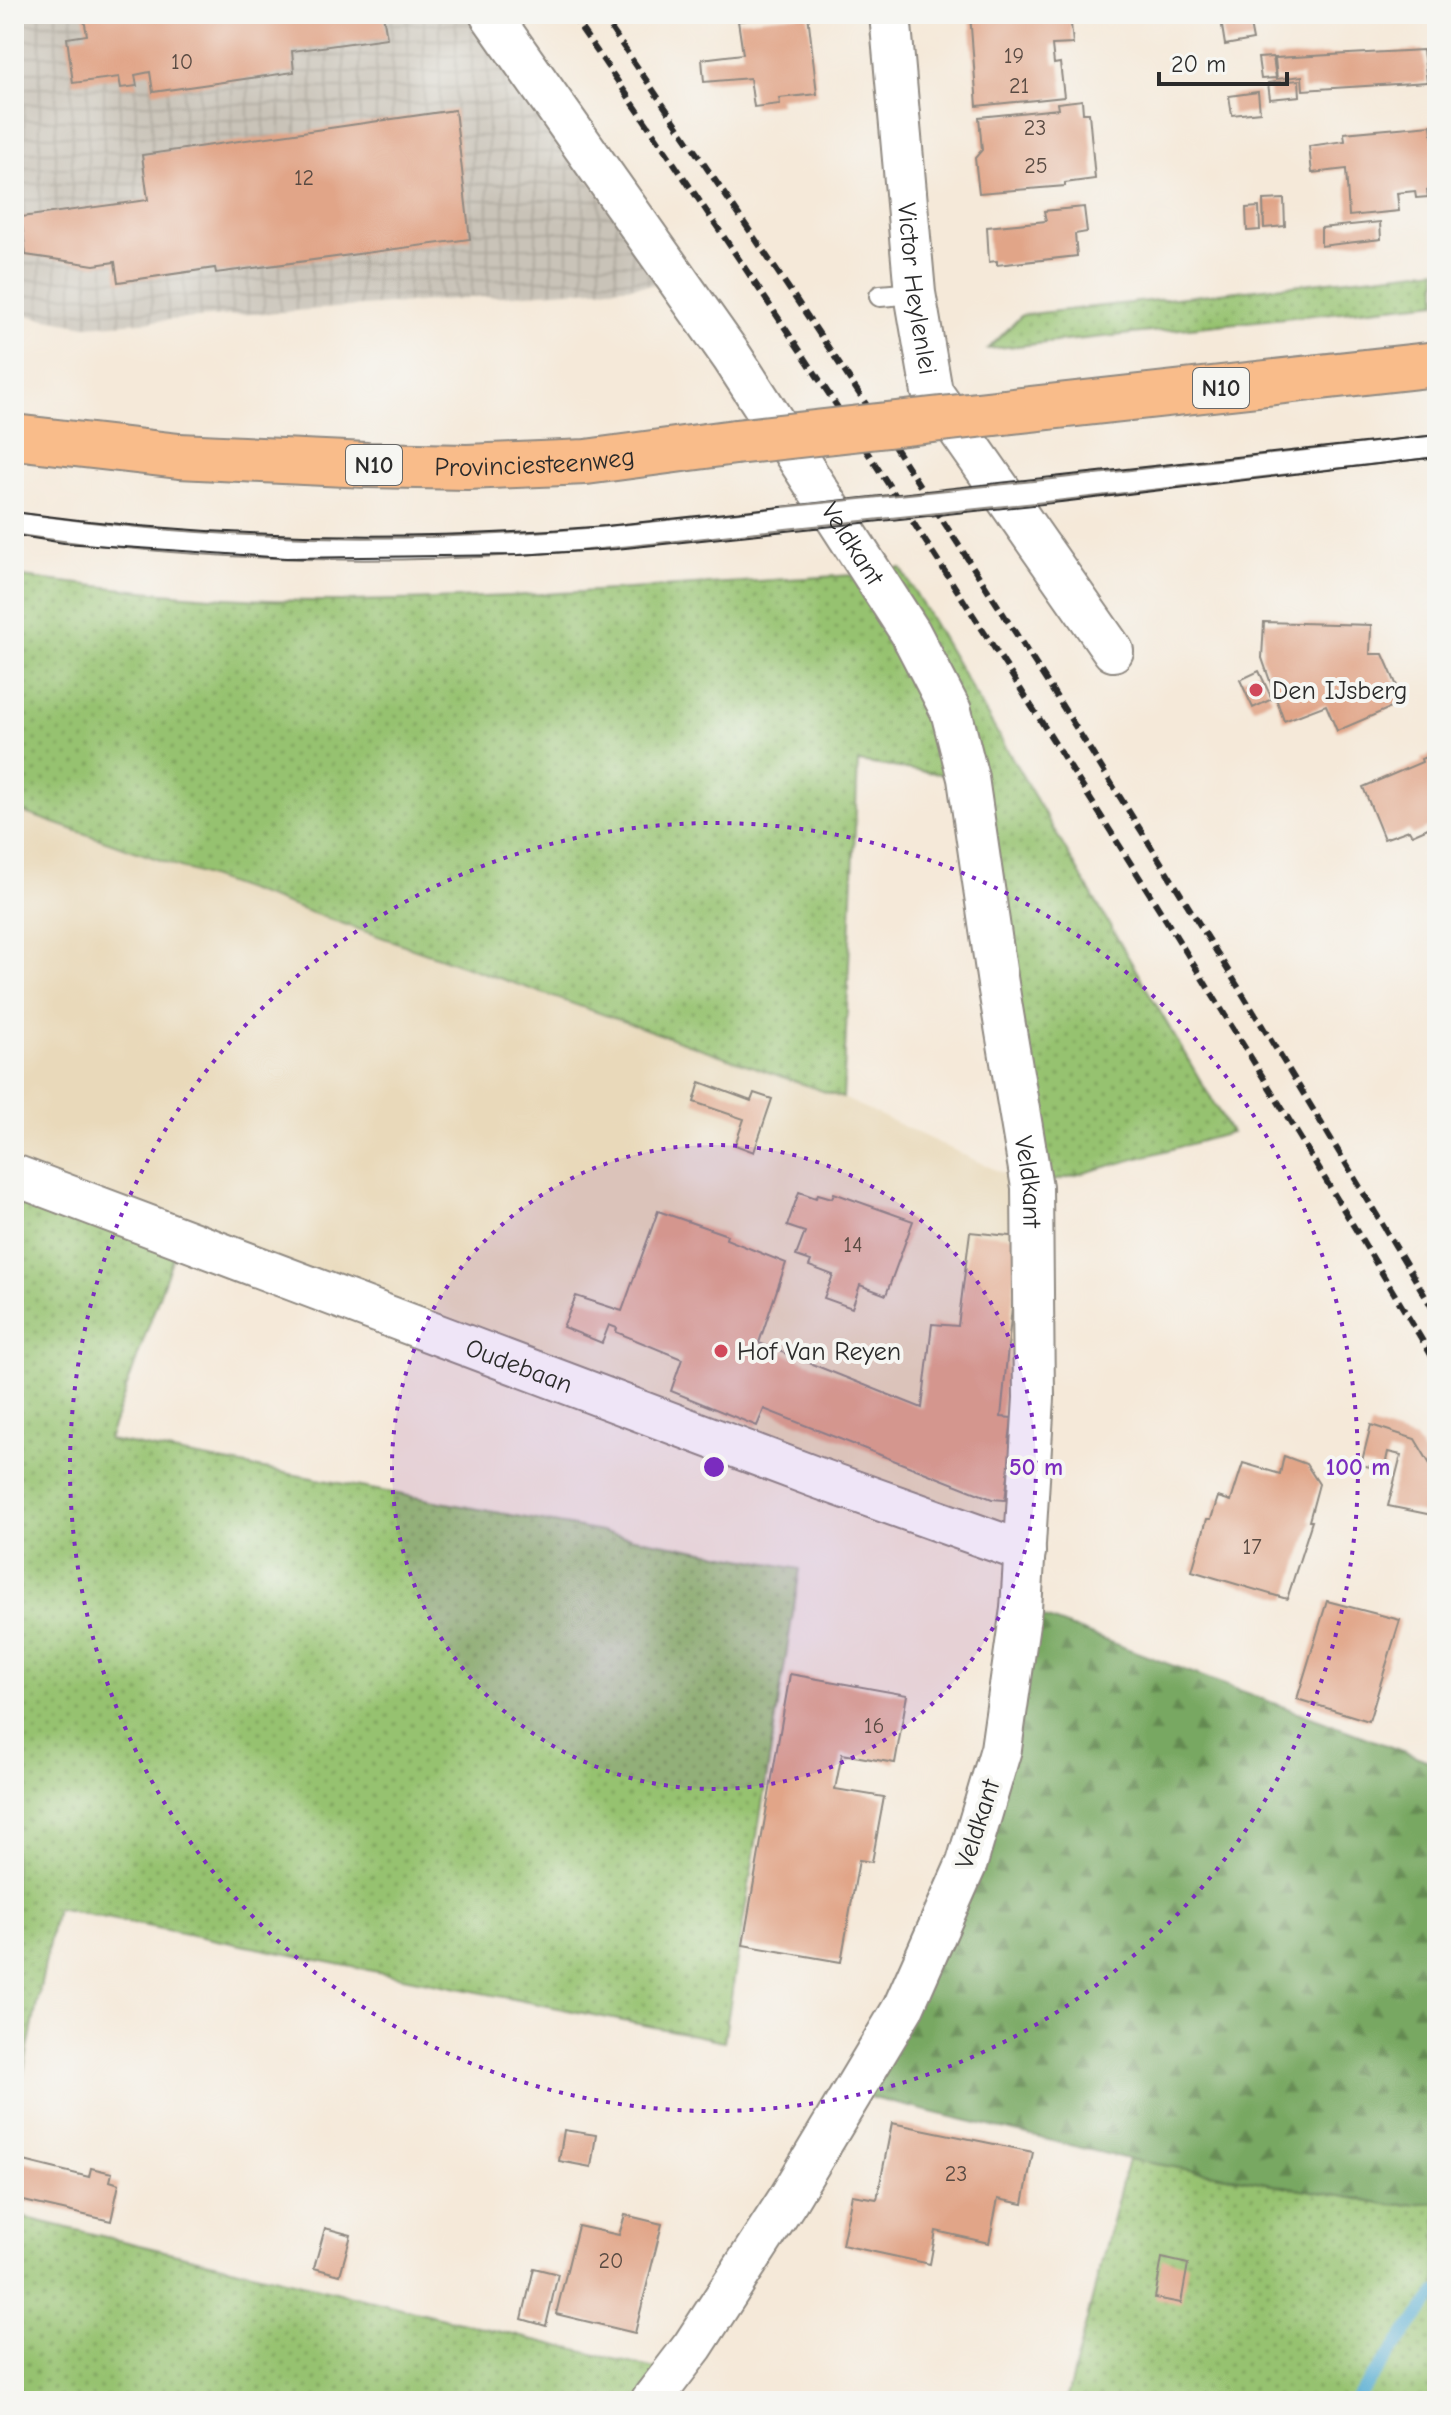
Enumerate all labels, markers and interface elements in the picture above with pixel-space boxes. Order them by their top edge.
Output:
scale bar [1159,36,1287,86]
house number: 19 [1004,43,1024,69]
house number: 10 [171,49,193,75]
text: 20 m [1171,50,1226,78]
house number: 21 [1009,73,1029,99]
house number: 23 [1024,115,1046,141]
house number: 25 [1024,153,1048,179]
house number: 12 [294,165,314,191]
street label: Victor Heylenlei [891,201,943,377]
road number: N10 [1193,368,1249,408]
street label: Provinciesteenweg [434,442,636,483]
road number: N10 [346,445,402,485]
street label: Veldkant [814,497,890,592]
place label: Den IJsberg [1272,676,1408,706]
marker: Den IJsberg [1247,681,1265,699]
street label: Veldkant [1008,1134,1047,1229]
house number: 14 [843,1232,863,1258]
street label: Oudebaan [461,1333,577,1400]
place label: Hof Van Reyen [737,1337,901,1367]
marker: Hof Van Reyen [712,1342,730,1360]
centre of rings [700,1453,728,1481]
text: 50 m [1009,1453,1063,1481]
text: 100 m [1326,1453,1390,1481]
house number: 17 [1242,1534,1262,1560]
house number: 16 [864,1713,884,1739]
street label: Veldkant [949,1774,1007,1873]
house number: 23 [945,2161,967,2187]
house number: 20 [599,2248,623,2274]

